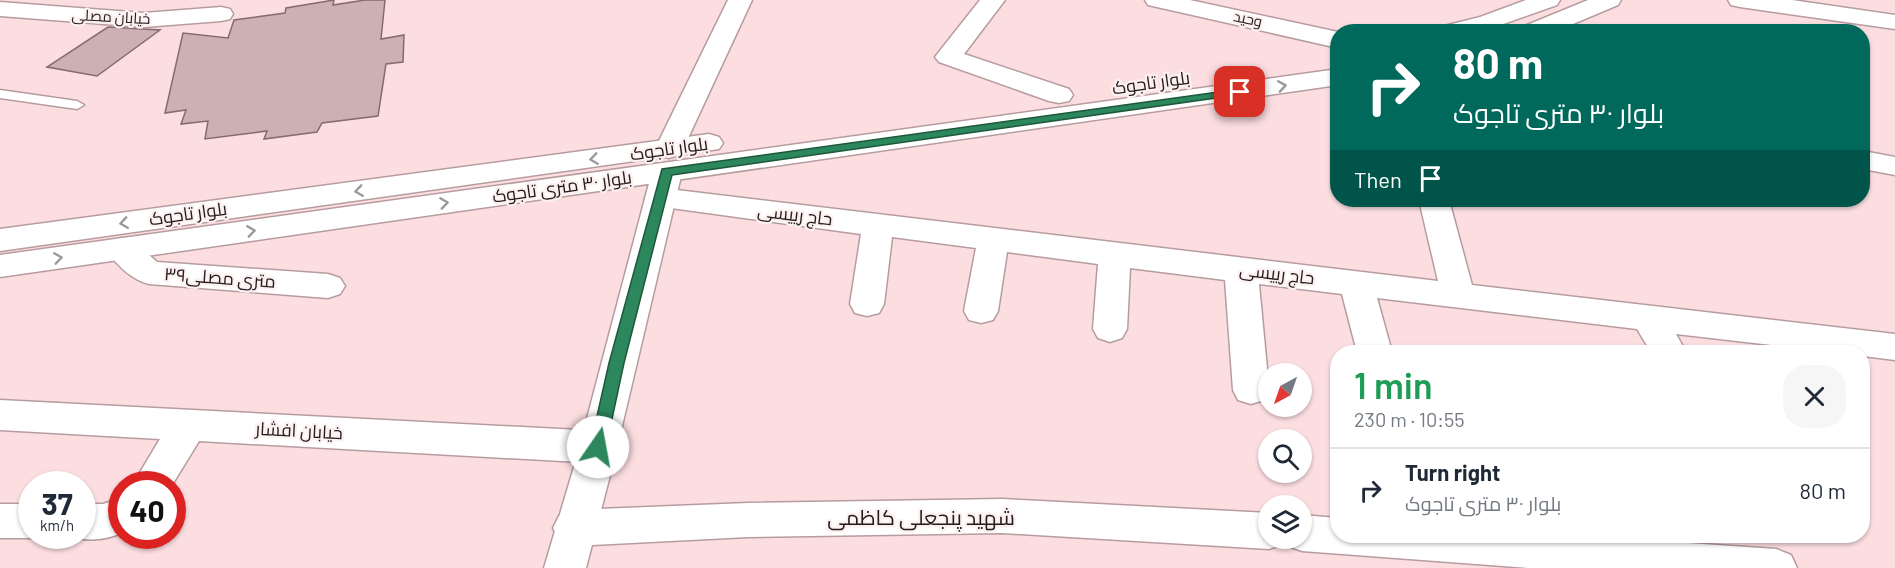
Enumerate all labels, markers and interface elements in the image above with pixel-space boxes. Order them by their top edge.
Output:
street label: خیابان مصلی [71,5,151,29]
street label: وحید [1232,6,1264,31]
text: 80 m [1453,37,1543,87]
icon: right [1354,48,1432,126]
street label: بلوار تاجوک [1110,66,1191,99]
pin [1214,66,1265,117]
icon: arrive [1223,75,1256,108]
one-way arrow [1277,80,1287,92]
text: بلوار ۳۰ متری تاجوک [1453,96,1664,128]
street label: بلوار تاجوک [628,132,709,165]
one-way arrow [589,152,598,164]
icon: arrive [1414,162,1447,195]
street label: بلوار ۳۰ متری تاجوک [491,165,633,208]
text: Then [1354,166,1402,192]
one-way arrow [354,184,363,196]
street label: بلوار تاجوک [147,197,228,230]
one-way arrow [440,198,449,210]
street label: حاج رییسی [756,198,834,232]
one-way arrow [119,216,129,228]
one-way arrow [246,225,256,237]
one-way arrow [53,252,63,264]
street label: حاج رییسی [1238,257,1316,291]
street label: ۳۹متری مصلی [163,262,277,293]
north arrow [1258,363,1312,417]
map controls [1258,363,1312,549]
text: 1 min [1354,363,1433,406]
button: close [1783,365,1846,428]
text: 230 m · 10:55 [1354,407,1465,431]
position arrow [566,415,630,479]
street label: خیابان افشار [254,417,343,444]
button: search [1258,429,1312,483]
text: Turn right [1405,459,1500,485]
speed limit sign: 40 [108,471,186,549]
icon: right [1354,474,1387,507]
text: 80 m [1800,477,1846,503]
text: 37 [41,485,73,521]
text: بلوار ۳۰ متری تاجوک [1405,491,1561,515]
button: layers [1258,495,1312,549]
street label: شهید پنجعلی کاظمی [827,504,1015,532]
text: km/h [40,516,74,534]

